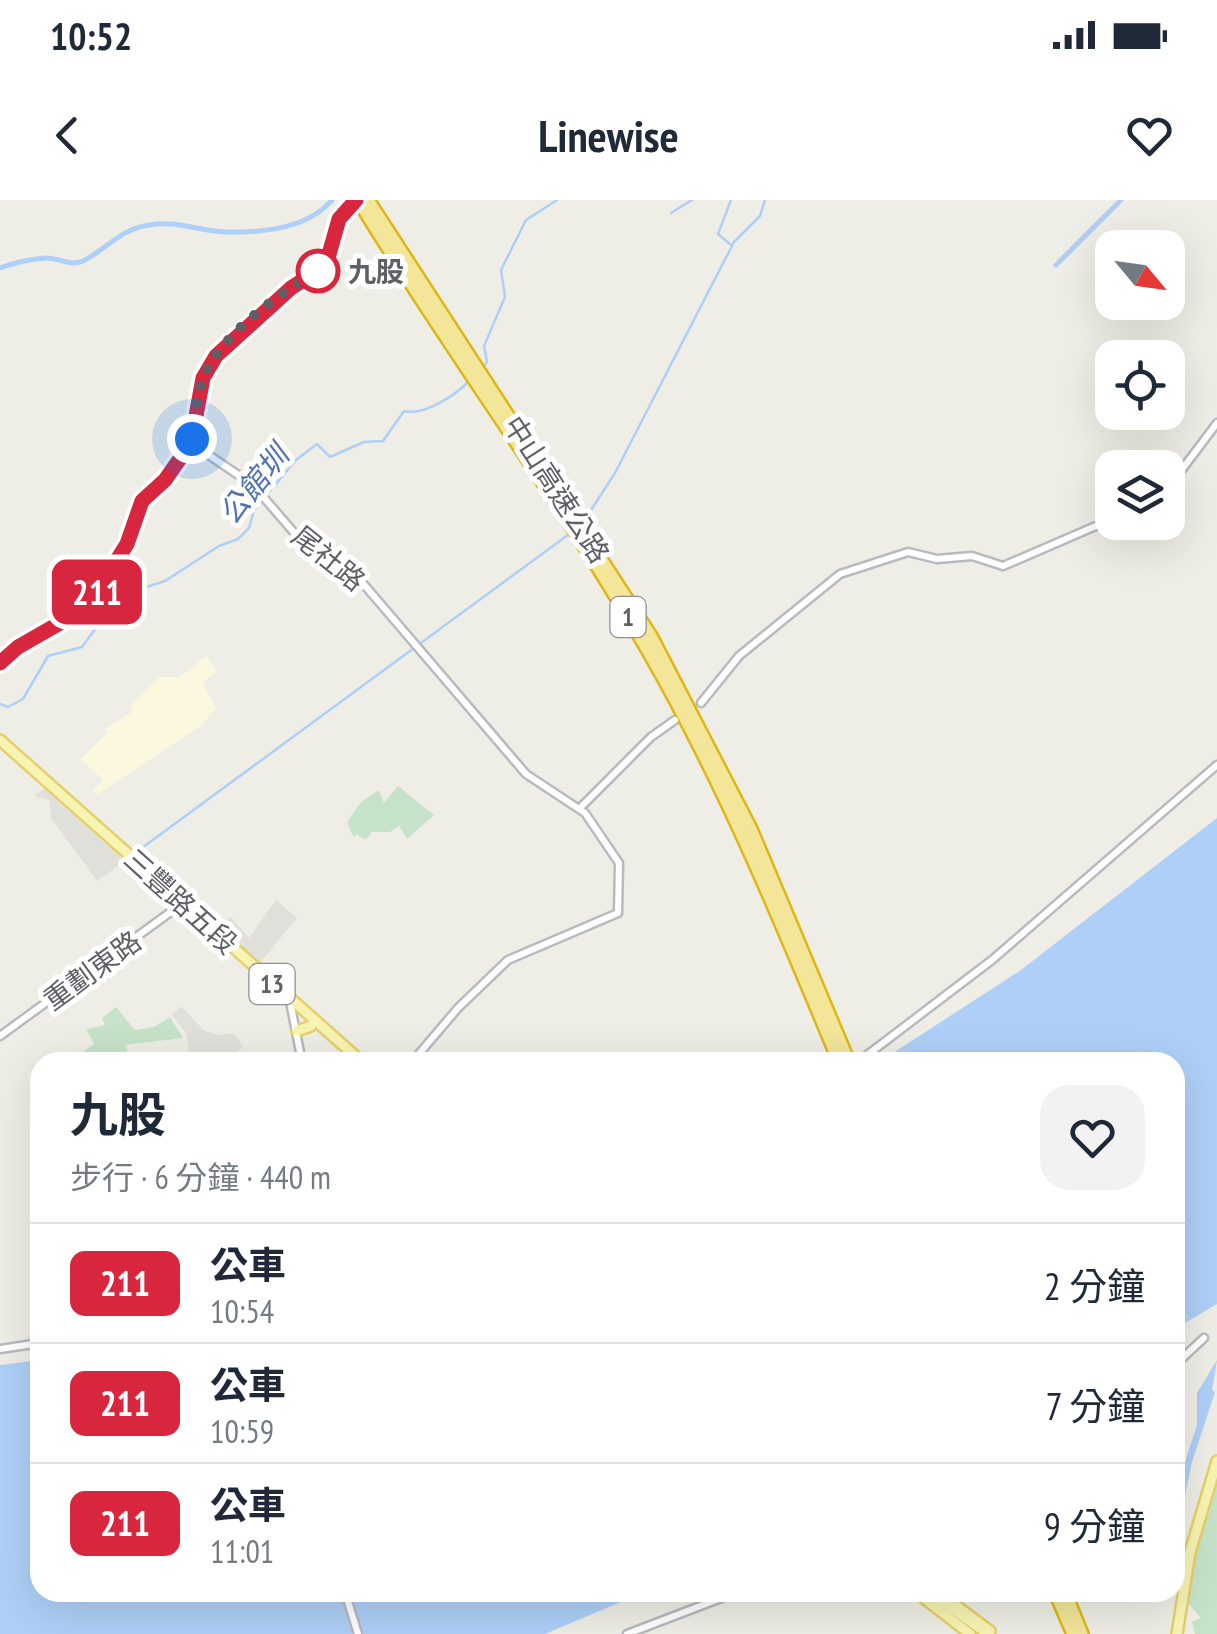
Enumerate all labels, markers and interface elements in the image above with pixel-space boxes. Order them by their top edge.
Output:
text: 10:52 [50,11,132,60]
text: Linewise [538,106,679,164]
icon: back [40,108,95,163]
icon: heart [1122,108,1177,163]
north arrow [1095,230,1185,320]
map controls [1095,230,1185,540]
marker: 九股 [297,250,339,292]
place label: 九股 [348,253,404,290]
button: locate [1095,340,1185,430]
street label: 中山高速公路 [496,408,618,570]
your location [167,414,217,464]
water label: 公館圳 [210,434,299,531]
button: layers [1095,450,1185,540]
street label: 尾社路 [285,517,373,599]
line badge: 211 [39,560,154,624]
text: 211 [72,569,122,615]
road number: 1 [610,597,646,637]
street label: 三豐路五段 [117,840,245,962]
street label: 重劃東路 [36,922,148,1018]
road number: 13 [250,964,294,1004]
text: 九股 [70,1083,166,1145]
button: heart [1040,1085,1145,1190]
text: 步行 · 6 分鐘 · 440 m [70,1156,331,1198]
text: 公車 [210,1240,286,1289]
text: 211 [100,1260,150,1306]
text: 2 分鐘 [1044,1261,1145,1310]
text: 10:54 [210,1290,274,1332]
text: 公車 [210,1360,286,1409]
text: 211 [100,1380,150,1426]
text: 7 分鐘 [1045,1381,1145,1430]
text: 10:59 [210,1410,274,1452]
text: 公車 [210,1480,286,1529]
text: 211 [100,1500,150,1546]
text: 9 分鐘 [1044,1501,1145,1550]
text: 11:01 [210,1530,274,1572]

